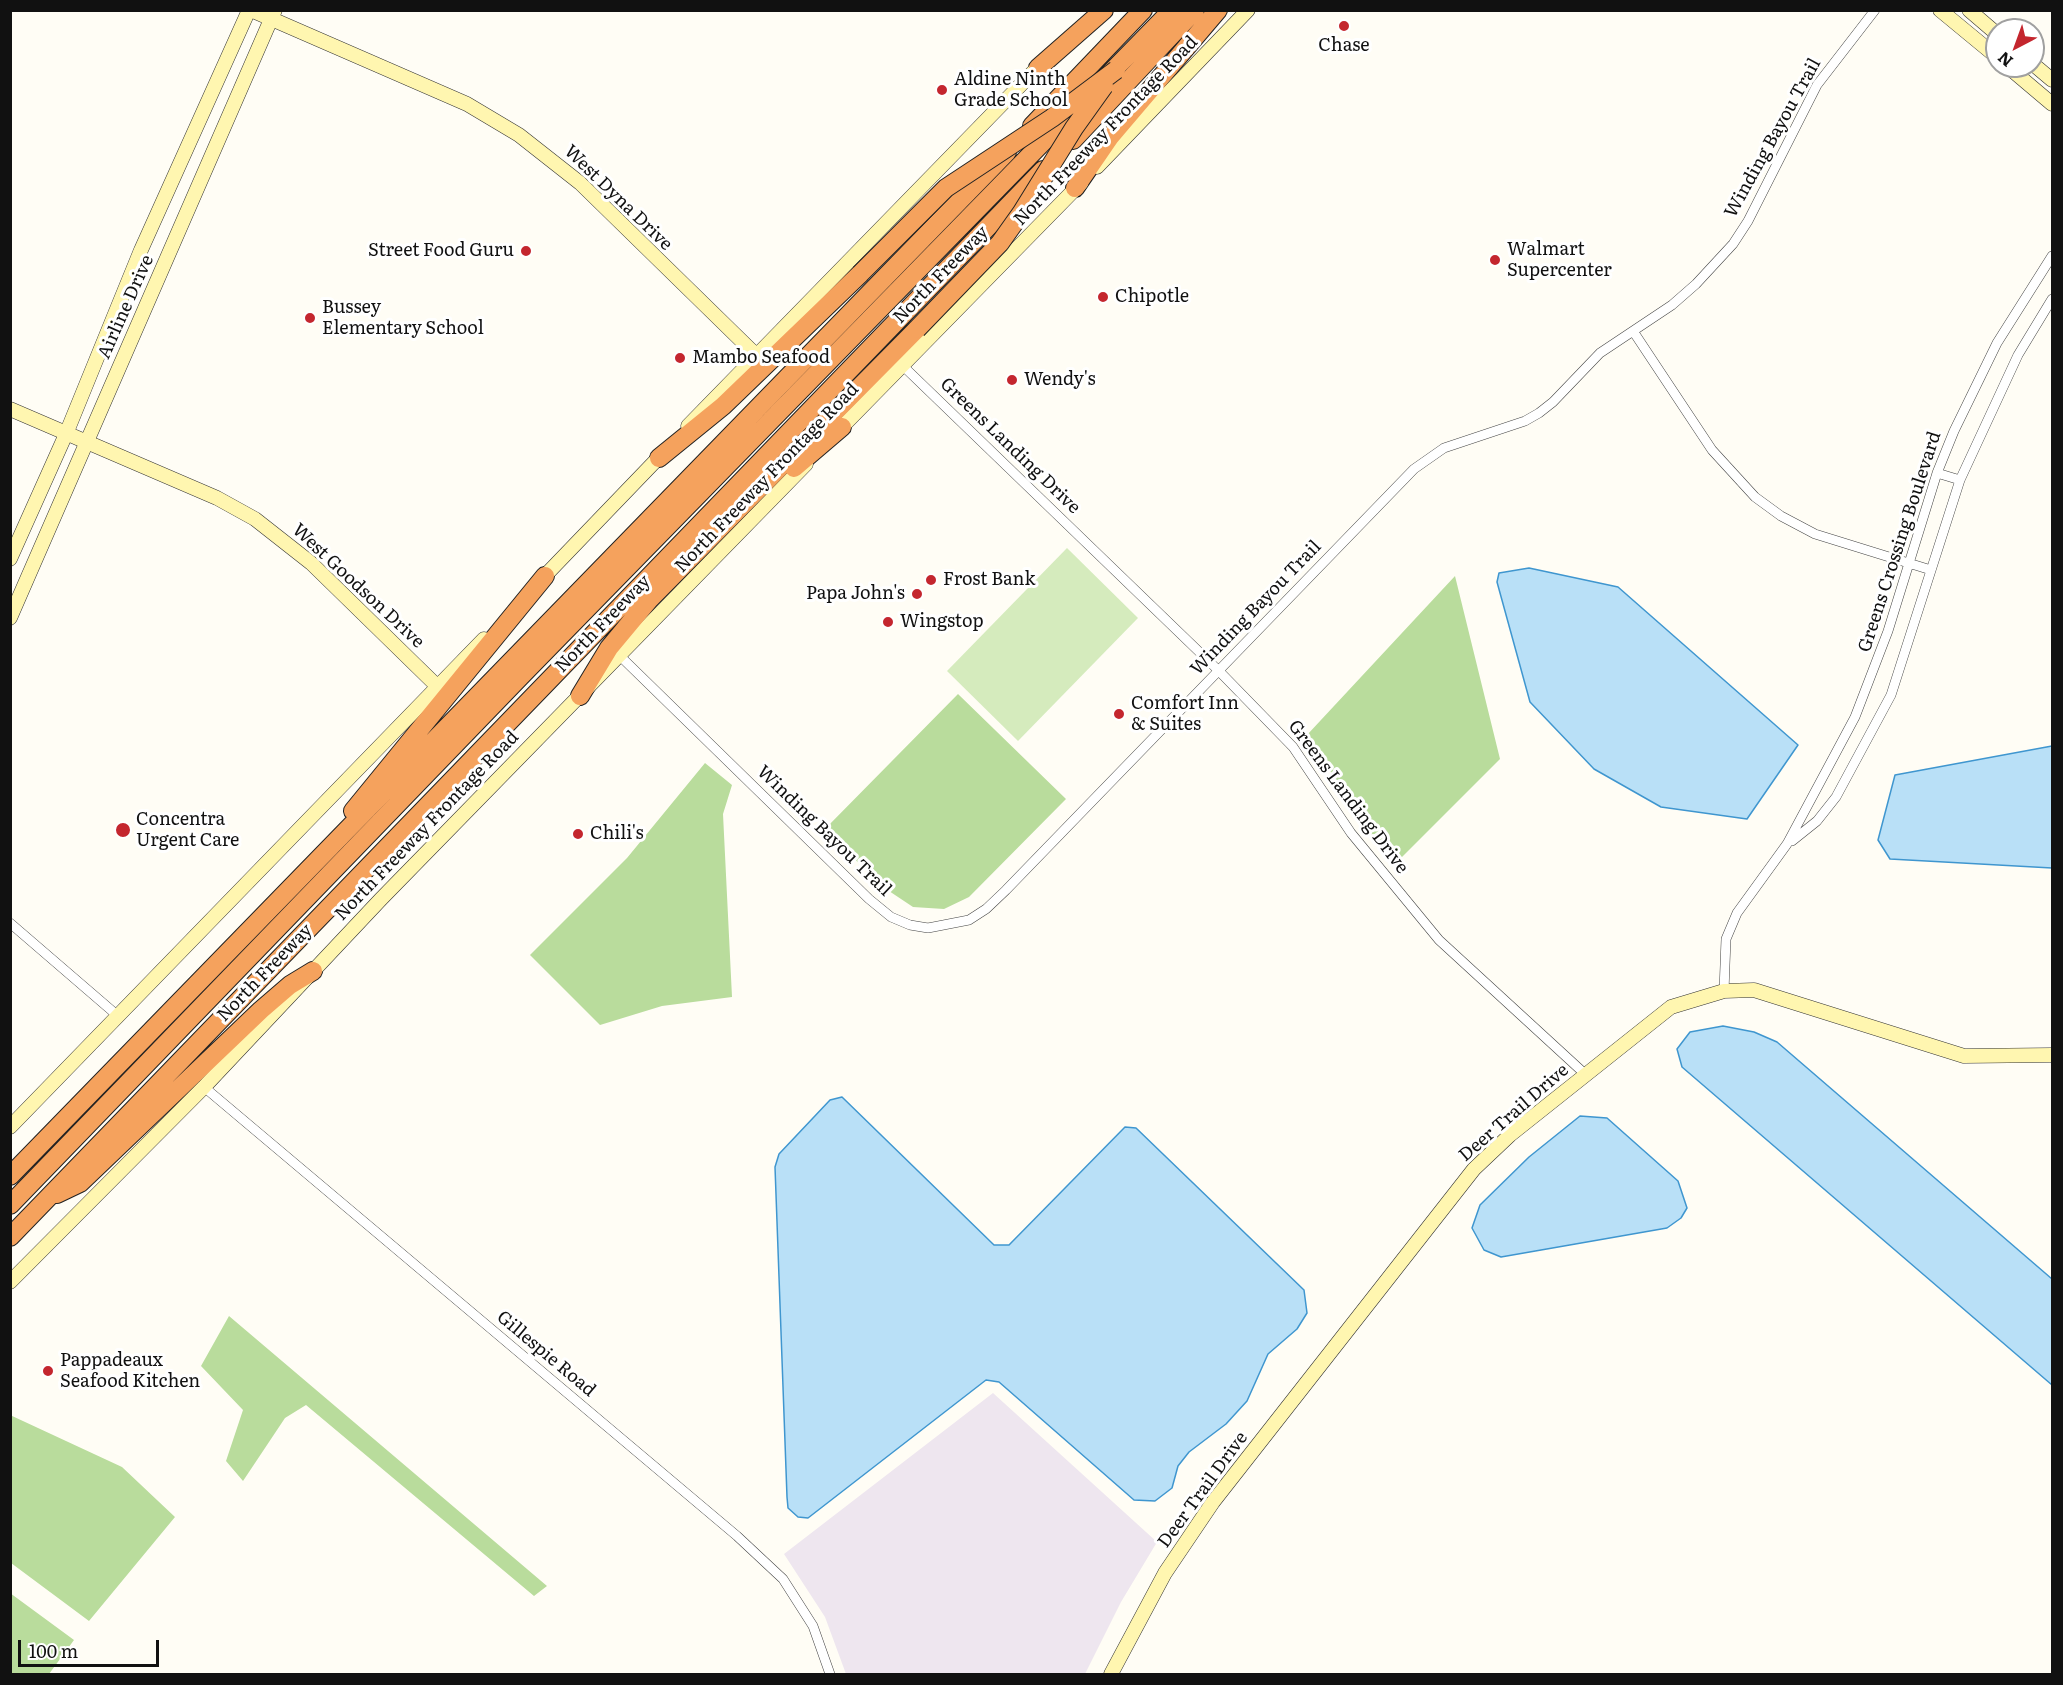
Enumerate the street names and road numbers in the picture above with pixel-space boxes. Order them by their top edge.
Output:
street label: North Freeway Frontage Road [1010,32,1202,230]
street label: Winding Bayou Trail [1720,55,1826,221]
street label: West Dyna Drive [559,141,677,255]
street label: North Freeway [889,222,993,328]
street label: Airline Drive [93,252,159,362]
street label: Greens Landing Drive [935,373,1085,519]
street label: North Freeway Frontage Road [671,379,863,577]
street label: Greens Crossing Boulevard [1854,429,1946,655]
street label: West Goodson Drive [287,519,429,653]
street label: Winding Bayou Trail [1186,536,1326,680]
street label: North Freeway [551,571,655,677]
street label: Greens Landing Drive [1283,716,1413,878]
street label: North Freeway Frontage Road [331,727,523,925]
street label: Winding Bayou Trail [752,761,896,901]
street label: North Freeway [213,920,317,1026]
street label: Deer Trail Drive [1455,1059,1573,1167]
street label: Gillespie Road [492,1306,600,1402]
street label: Deer Trail Drive [1154,1428,1252,1552]

